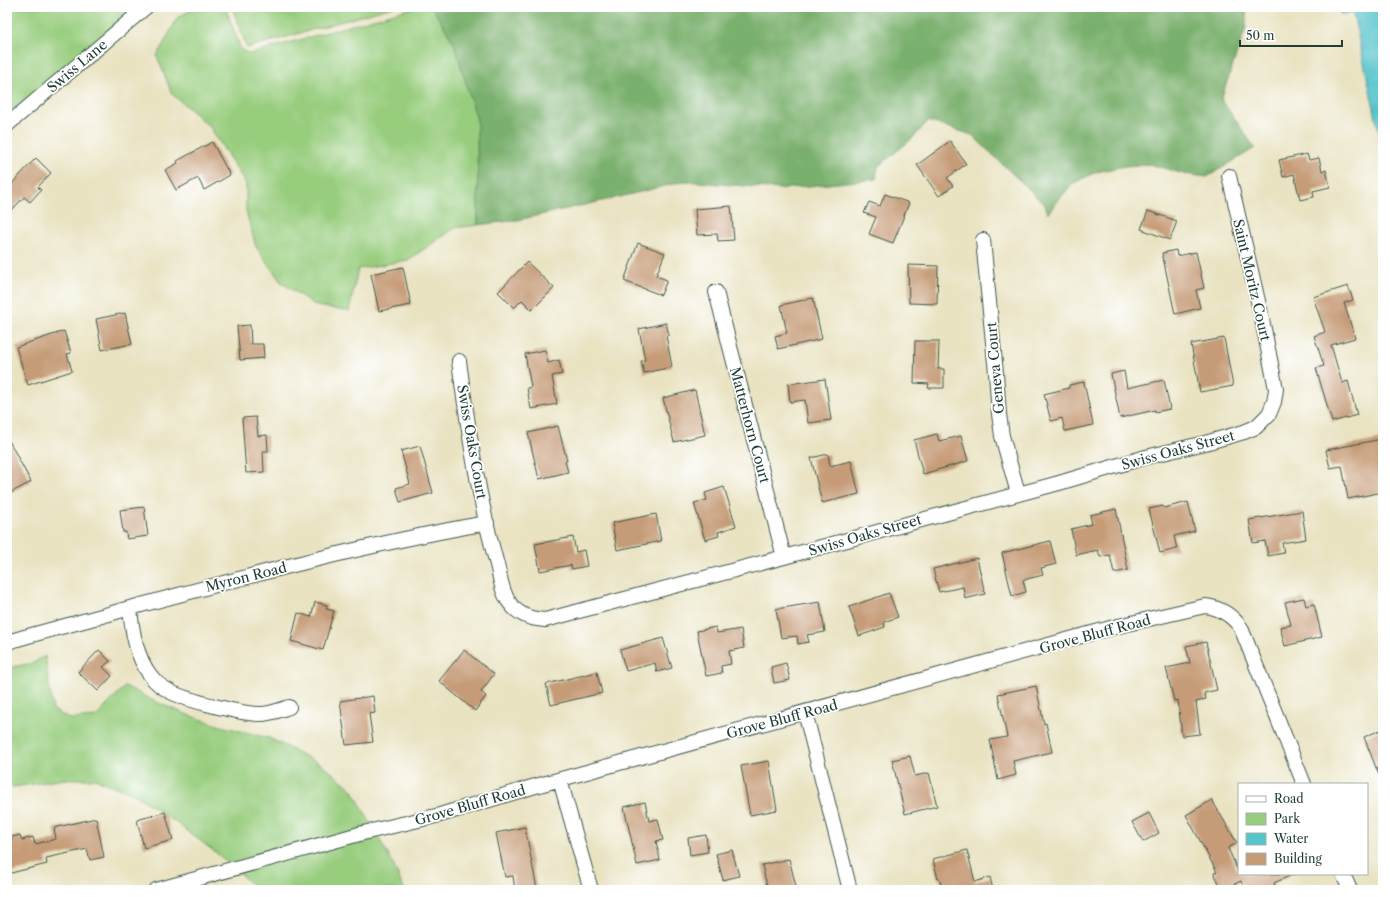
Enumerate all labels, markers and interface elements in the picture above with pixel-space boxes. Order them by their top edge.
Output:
scale bar [1240,22,1342,48]
text: 50 m [1246,28,1275,43]
street label: Swiss Lane [43,35,111,96]
street label: Saint Moritz Court [1229,217,1275,343]
street label: Geneva Court [982,321,1008,415]
street label: Matterhorn Court [726,365,774,485]
street label: Swiss Oaks Court [453,383,491,501]
street label: Swiss Oaks Street [1119,426,1237,474]
street label: Swiss Oaks Street [806,510,924,560]
street label: Myron Road [204,558,289,596]
street label: Grove Bluff Road [1037,610,1153,657]
street label: Grove Bluff Road [724,695,840,742]
street label: Grove Bluff Road [413,780,528,829]
legend [1238,783,1368,875]
text: Road [1274,791,1304,806]
text: Park [1274,811,1301,826]
text: Water [1273,831,1308,846]
text: Building [1274,851,1322,866]

